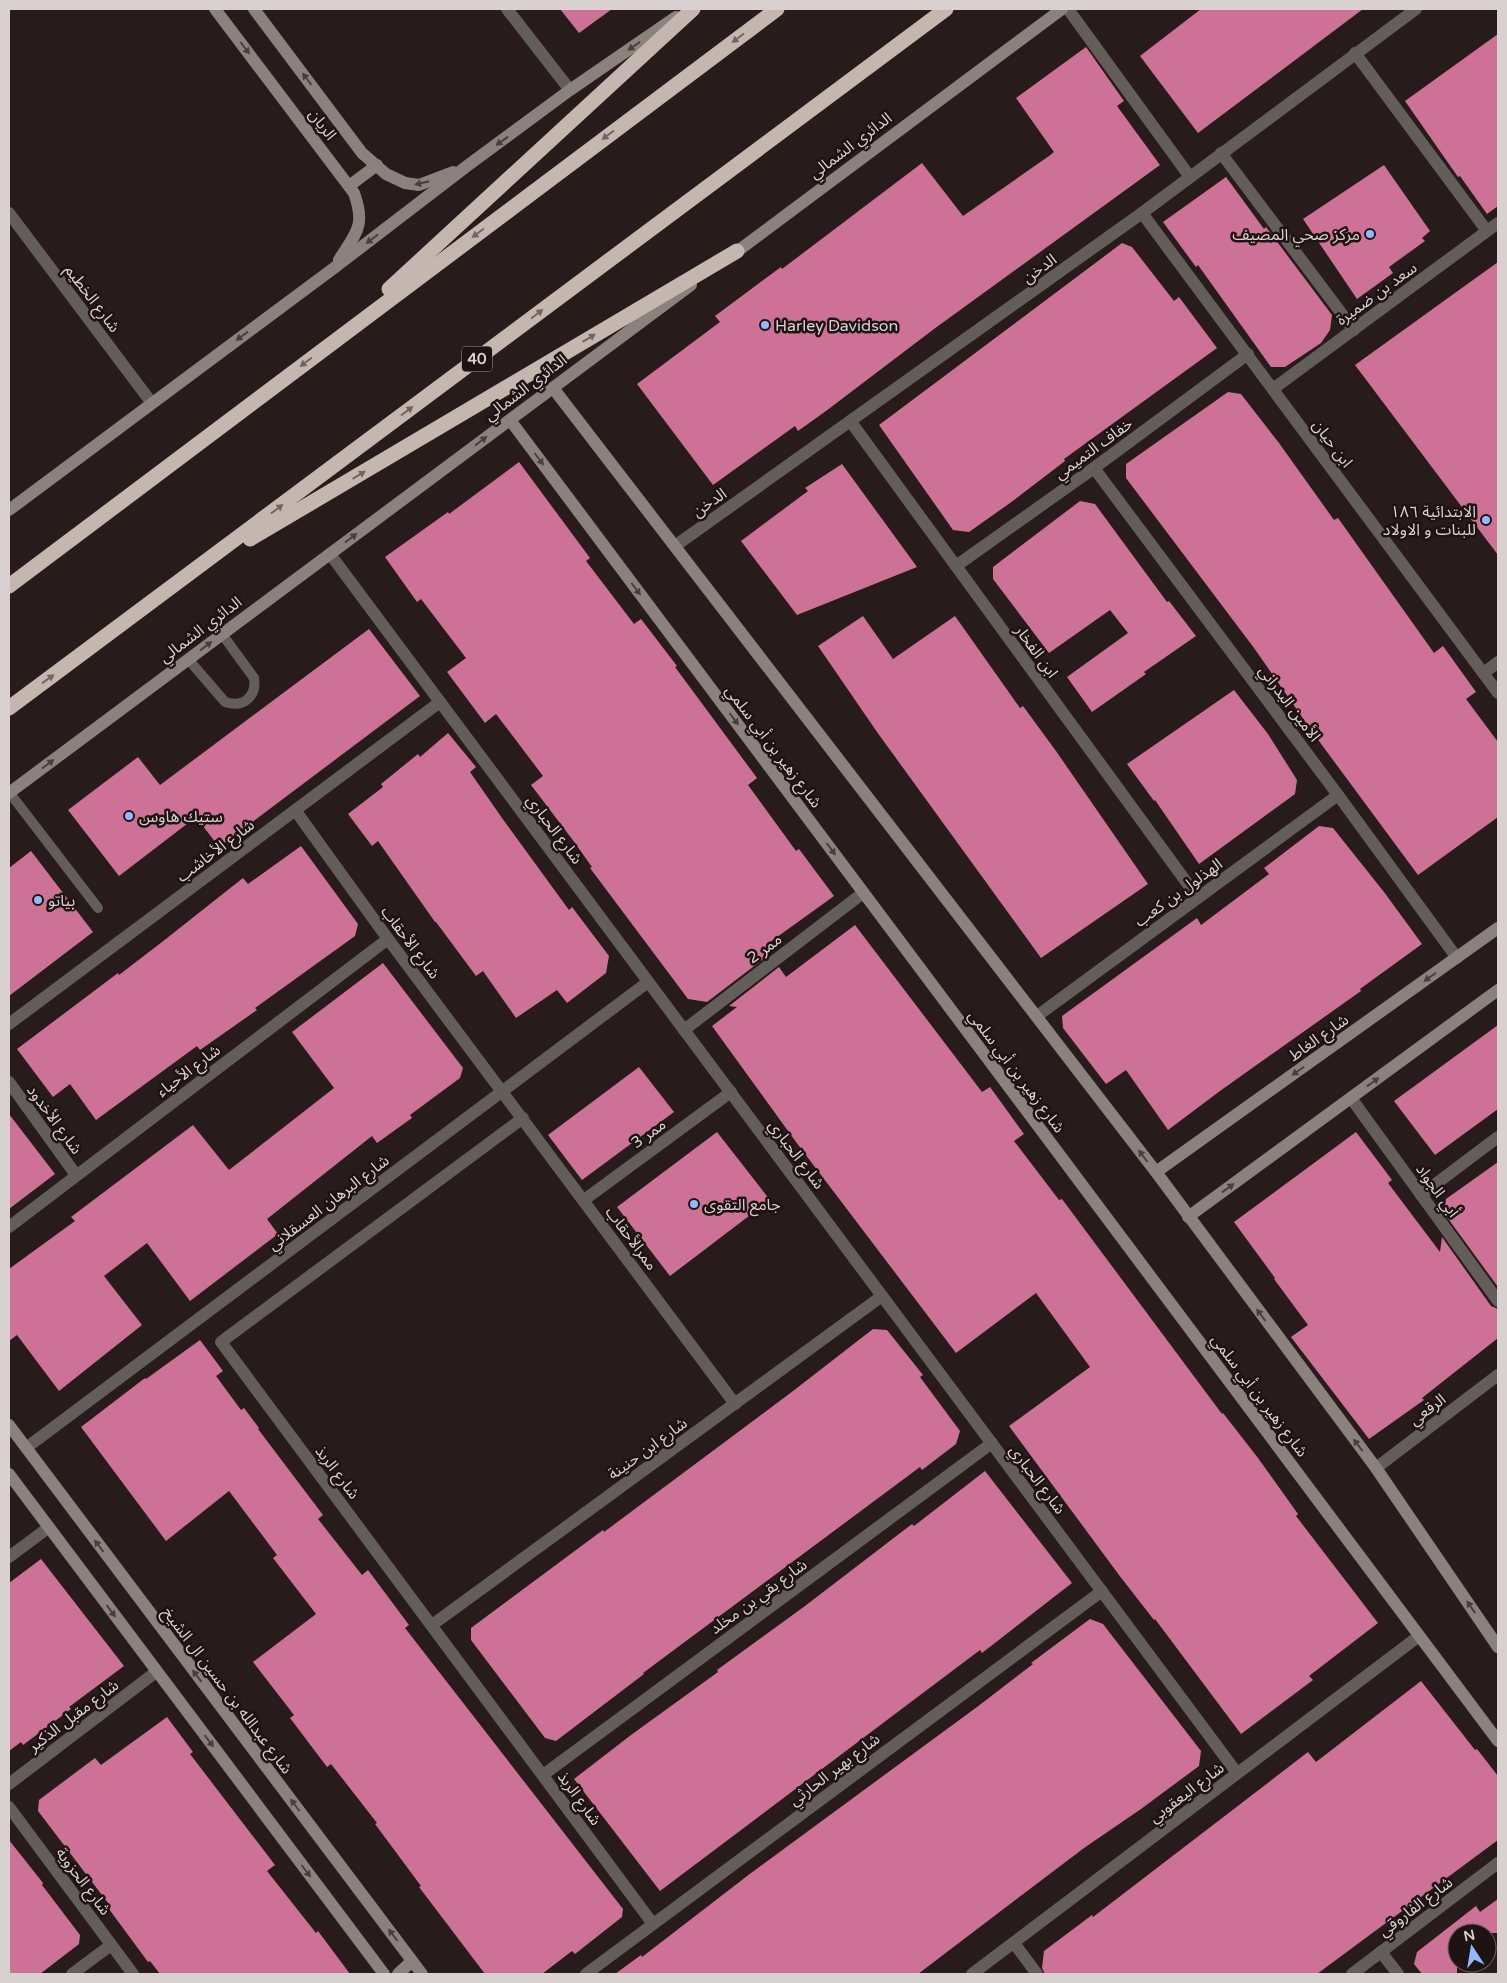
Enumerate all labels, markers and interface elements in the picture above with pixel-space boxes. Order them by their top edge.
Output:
one-way arrow [731,33,745,43]
one-way arrow [240,41,250,55]
one-way arrow [627,41,641,51]
one-way arrow [301,73,312,86]
street label: الريان [304,105,340,144]
street label: الدائري الشمالي [805,108,897,185]
one-way arrow [602,130,615,141]
one-way arrow [496,135,509,146]
one-way arrow [413,179,429,187]
place label: مركز صحي المصيف [1232,225,1360,247]
one-way arrow [471,228,485,238]
marker: مركز صحي المصيف [1364,228,1376,240]
one-way arrow [366,233,379,244]
street label: الدخن [1019,250,1061,288]
street label: سعد بن ضميرة [1332,258,1421,330]
street label: شارع الخطيم [59,261,124,338]
one-way arrow [530,309,544,319]
place label: Harley Davidson [775,316,898,336]
marker: Harley Davidson [759,319,771,331]
one-way arrow [235,331,249,341]
one-way arrow [583,334,596,343]
road number: 40 [462,346,492,372]
street label: الدائري الشمالي [480,350,572,427]
one-way arrow [300,356,313,367]
one-way arrow [400,406,413,417]
street label: خفاف التميمي [1050,414,1138,485]
street label: ابن حيان [1308,416,1357,472]
one-way arrow [474,436,487,447]
one-way arrow [534,452,544,466]
one-way arrow [353,470,366,479]
street label: الدخن [688,484,731,522]
place label: الابتدائية ١٨٦ للبنات و الاولاد [1383,502,1476,540]
one-way arrow [270,503,283,514]
marker: الابتدائية ١٨٦ للبنات و الاولاد [1480,514,1492,526]
one-way arrow [344,533,357,544]
one-way arrow [631,582,641,596]
street label: الدائري الشمالي [155,592,247,669]
street label: ابن الفخار [1010,620,1062,682]
one-way arrow [199,641,213,651]
street label: الأمين البدراني [1253,661,1324,747]
one-way arrow [41,673,54,684]
street label: شارع زهير بن أبي سلمي [719,681,826,813]
one-way arrow [728,712,739,725]
one-way arrow [41,759,55,769]
street label: شارع الحباري [520,791,587,869]
place label: ستيك هاوس [139,807,223,827]
marker: ستيك هاوس [123,810,135,822]
street label: شارع الأخاشب [173,815,260,888]
one-way arrow [826,842,836,856]
street label: الهذلول بن كعب [1131,854,1227,932]
place label: بياتو [48,891,75,911]
marker: بياتو [32,894,44,906]
street label: شارع الأحقاب [375,902,444,984]
street label: ممر 2 [743,929,786,968]
one-way arrow [1423,972,1437,982]
street label: شارع زهير بن أبي سلمي [962,1006,1069,1138]
street label: شارع الغاط [1285,1010,1354,1067]
street label: شارع الأحياء [153,1040,226,1103]
one-way arrow [1292,1066,1305,1077]
one-way arrow [1366,1076,1379,1087]
street label: شارع الأخدود [21,1081,86,1159]
street label: ممر 3 [627,1114,670,1153]
street label: شارع الحباري [762,1116,829,1194]
one-way arrow [1138,1150,1149,1163]
street label: شارع البرهان العسقلاني [264,1151,395,1257]
street label: أبي الجواد [1410,1160,1463,1222]
one-way arrow [1221,1183,1235,1193]
place label: جامع التقوى [704,1195,781,1217]
marker: جامع التقوى [688,1198,700,1210]
street label: ممرالأحقاب [601,1203,662,1274]
one-way arrow [1256,1308,1266,1322]
street label: شارع زهير بن أبي سلمي [1205,1330,1312,1462]
street label: الرقعي [1405,1389,1451,1432]
street label: شارع ابن حنينة [604,1413,692,1486]
one-way arrow [1353,1438,1363,1452]
street label: شارع الحباري [1003,1441,1070,1519]
street label: شارع الربذ [309,1442,364,1505]
one-way arrow [94,1540,105,1553]
street label: شارع بقي بن مخلد [706,1555,812,1640]
one-way arrow [1466,1600,1476,1614]
street label: شارع عبدالله بن حسين ال الشيخ [156,1603,297,1779]
one-way arrow [106,1604,116,1618]
one-way arrow [192,1669,202,1683]
street label: شارع مقبل الذكير [24,1675,124,1759]
street label: شارع بهير الحارثي [785,1729,885,1812]
one-way arrow [203,1734,214,1747]
street label: شارع اليعقوبي [1145,1758,1229,1829]
street label: شارع الربذ [551,1768,605,1831]
one-way arrow [290,1798,300,1812]
street label: شارع الحزوية [50,1844,115,1921]
one-way arrow [301,1864,312,1877]
street label: شارع الفاروقي [1375,1872,1458,1943]
north arrow [1447,1923,1497,1973]
text: N [1462,1926,1477,1945]
one-way arrow [387,1929,398,1942]

